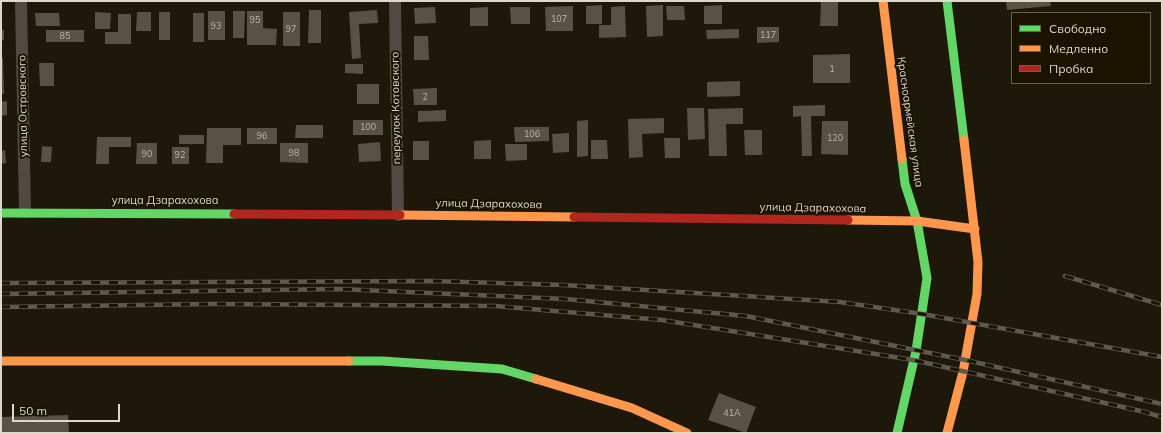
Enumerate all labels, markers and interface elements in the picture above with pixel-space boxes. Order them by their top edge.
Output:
legend [1011,12,1151,84]
house number: 107 [551,14,567,24]
house number: 95 [250,15,260,25]
house number: 93 [211,21,221,31]
text: Свободно [1049,21,1106,36]
house number: 97 [286,24,296,34]
house number: 117 [760,30,776,40]
house number: 85 [60,31,70,41]
text: Медленно [1049,41,1108,56]
street label: переулок Котовского [388,51,404,165]
street label: улица Островского [16,55,30,157]
street label: Красноармейская улица [894,56,926,188]
text: Пробка [1049,61,1093,76]
house number: 1 [829,64,835,74]
house number: 2 [422,92,428,102]
house number: 100 [360,122,376,132]
house number: 106 [524,129,540,139]
house number: 96 [257,131,267,141]
house number: 120 [827,133,843,143]
house number: 98 [289,148,299,158]
house number: 90 [142,149,152,159]
house number: 92 [175,150,185,160]
street label: улица Дзарахохова [112,194,218,208]
street label: улица Дзарахохова [436,196,542,212]
street label: улица Дзарахохова [760,200,866,216]
scale bar [14,396,122,422]
text: 50 m [19,403,47,418]
house number: 41А [723,408,741,418]

